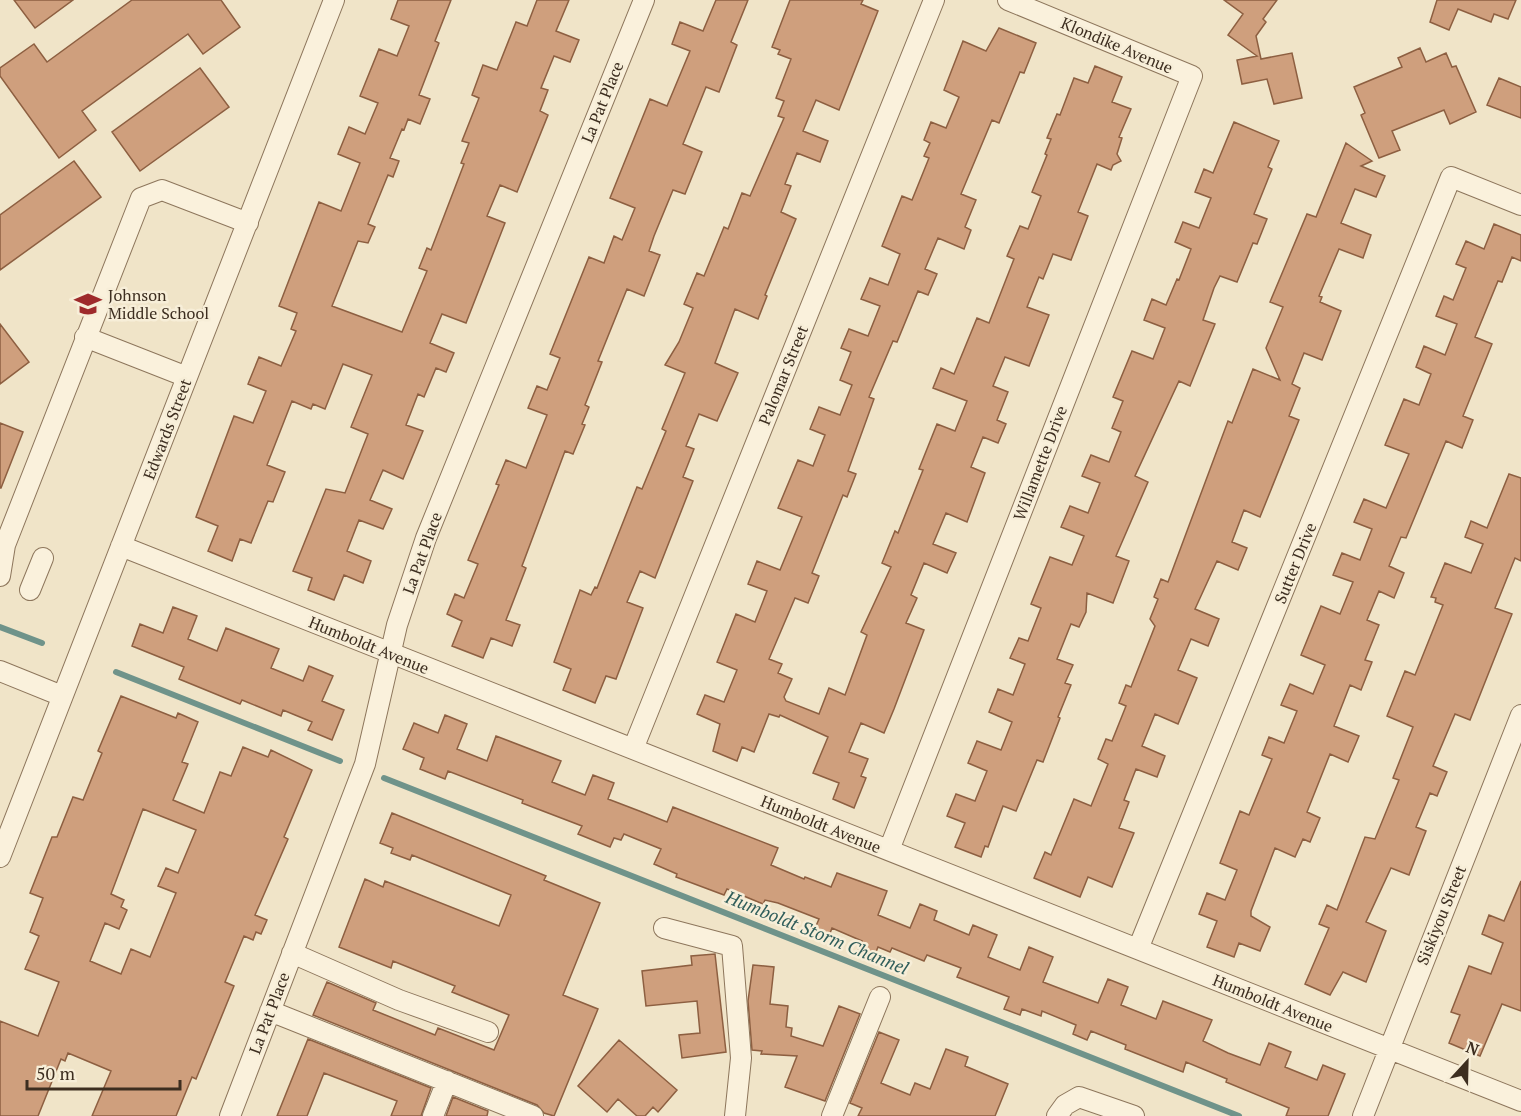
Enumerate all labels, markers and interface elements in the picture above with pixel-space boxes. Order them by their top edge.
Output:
street label: Klondike Avenue [1058,12,1176,78]
street label: La Pat Place [576,58,628,146]
place label: Johnson Middle School [108,284,209,324]
school or university icon: Johnson Middle School [73,289,103,319]
street label: Palomar Street [753,322,813,428]
street label: Edwards Street [138,375,196,483]
street label: Willamette Drive [1008,402,1072,524]
street label: La Pat Place [397,509,447,597]
street label: Sutter Drive [1269,519,1321,607]
street label: Humboldt Avenue [306,611,432,679]
street label: Humboldt Avenue [758,790,884,858]
street label: Siskiyou Street [1411,862,1471,968]
water label: Humboldt Storm Channel [722,884,912,980]
street label: La Pat Place [243,969,295,1057]
street label: Humboldt Avenue [1210,969,1336,1037]
north arrow [1437,1032,1497,1092]
text: N [1463,1036,1482,1061]
scale bar [27,1053,180,1091]
text: 50 m [36,1061,76,1085]

